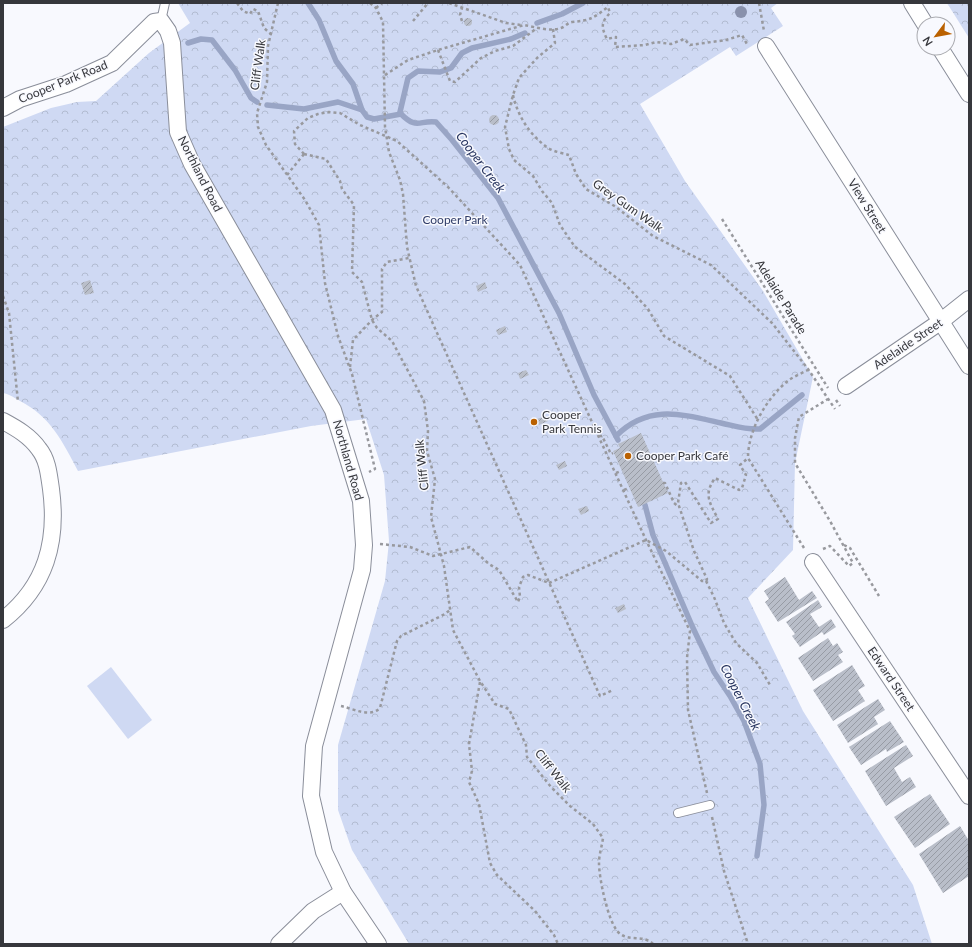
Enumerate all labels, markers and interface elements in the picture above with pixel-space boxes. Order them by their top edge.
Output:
north arrow [916,16,956,56]
text: N [919,35,935,49]
street label: Cliff Walk [247,38,269,91]
street label: Cooper Park Road [16,57,110,106]
water label: Cooper Creek [453,128,510,196]
street label: Northland Road [175,133,226,214]
street label: Grey Gum Walk [590,176,667,236]
street label: View Street [845,176,890,236]
park label: Cooper Park [422,212,488,227]
street label: Adelaide Parade [753,257,810,337]
street label: Adelaide Street [870,314,946,372]
place label: Cooper Park Tennis [542,407,602,436]
marker: Cooper Park Tennis [529,417,539,427]
street label: Northland Road [330,418,367,502]
street label: Cliff Walk [411,438,432,491]
place label: Cooper Park Café [636,448,729,463]
marker: Cooper Park Café [623,451,633,461]
street label: Edward Street [864,644,919,714]
water label: Cooper Creek [717,661,765,734]
street label: Cliff Walk [532,746,576,796]

